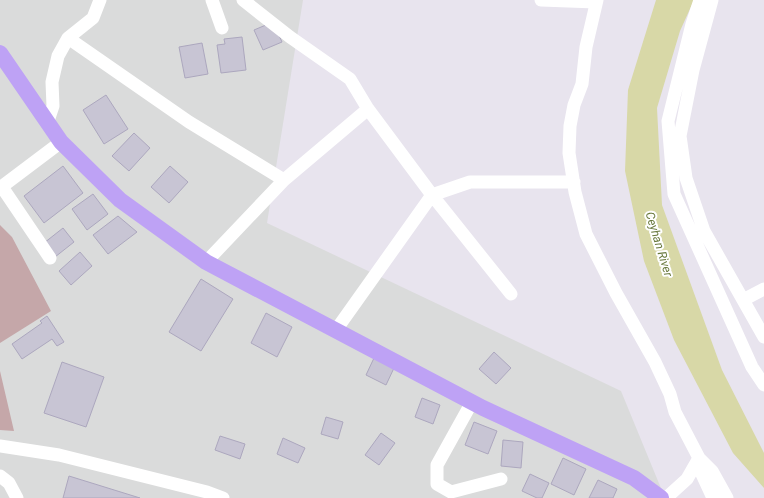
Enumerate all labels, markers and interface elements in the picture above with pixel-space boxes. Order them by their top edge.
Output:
water label: Ceyhan River [643,210,676,279]

